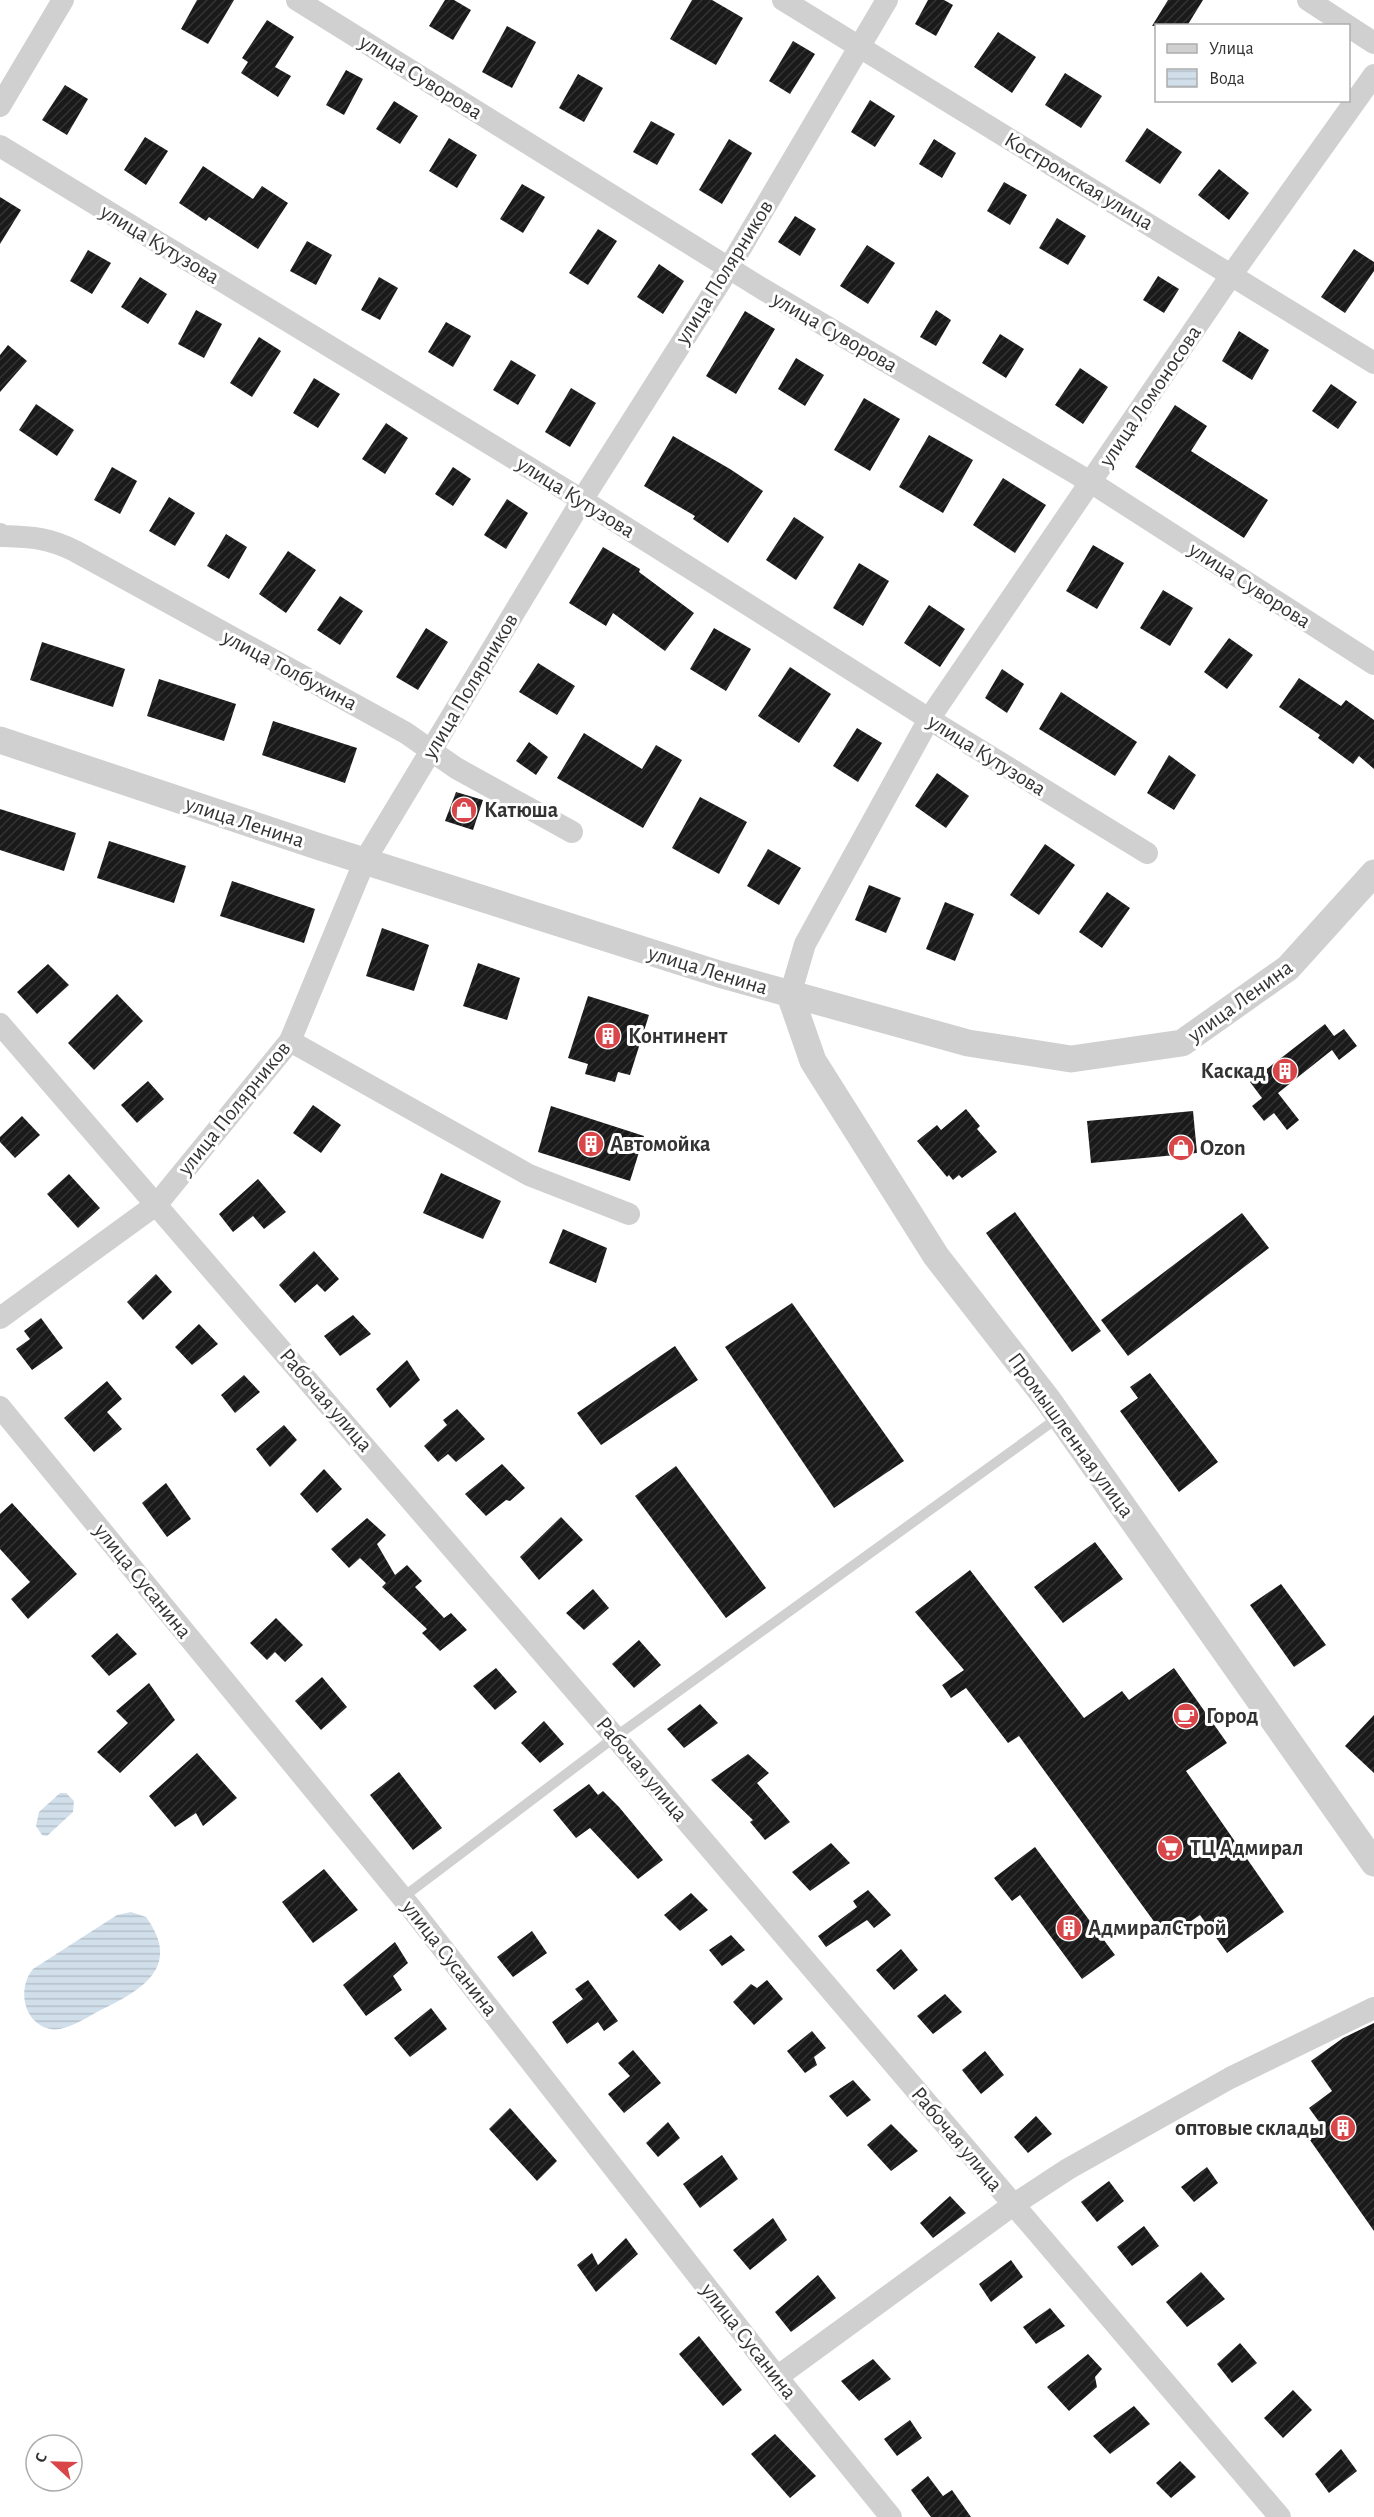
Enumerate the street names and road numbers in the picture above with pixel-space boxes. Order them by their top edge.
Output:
street label: улица Суворова [355,30,486,123]
street label: Костромская улица [1001,128,1157,234]
street label: улица Полярников [670,196,777,349]
street label: улица Кутузова [96,199,223,288]
street label: улица Суворова [768,287,901,377]
street label: улица Ломоносова [1094,321,1205,471]
street label: улица Кутузова [512,452,639,542]
street label: улица Суворова [1184,537,1315,632]
street label: улица Полярников [418,610,522,763]
street label: улица Толбухина [218,625,361,715]
street label: улица Кутузова [923,710,1050,800]
street label: улица Ленина [182,792,307,852]
street label: улица Ленина [645,941,770,999]
street label: улица Ленина [1183,956,1296,1047]
street label: улица Полярников [173,1037,295,1180]
street label: Рабочая улица [275,1344,377,1456]
street label: Промышленная улица [1004,1348,1138,1522]
street label: улица Сусанина [90,1519,196,1643]
street label: Рабочая улица [592,1713,692,1825]
street label: улица Сусанина [397,1895,502,2020]
street label: Рабочая улица [907,2083,1007,2195]
street label: улица Сусанина [696,2278,801,2403]

